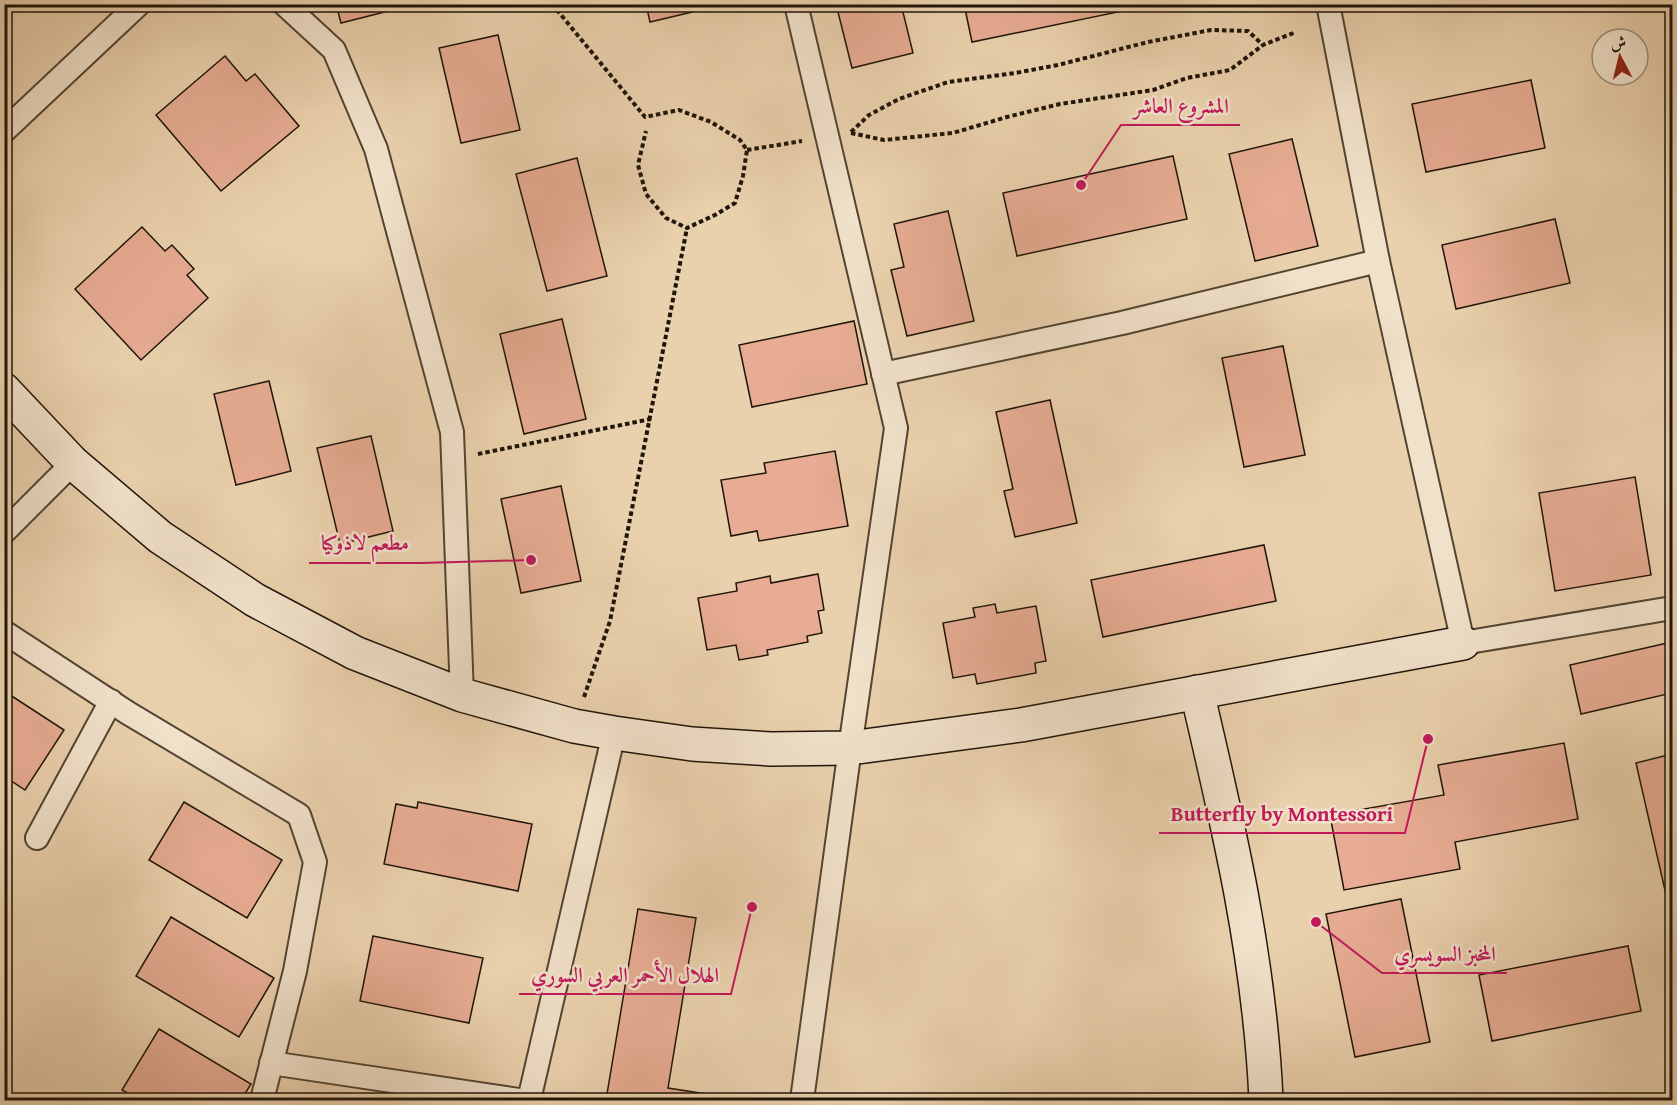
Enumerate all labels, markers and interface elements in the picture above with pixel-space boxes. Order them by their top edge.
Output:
north arrow [1590,27,1650,87]
text: ش [1609,29,1628,55]
callout: المشروع العاشر [1121,86,1240,125]
text: المشروع العاشر [1130,90,1229,123]
callout: مطعم لاذوكيا [309,524,421,563]
text: مطعم لاذوكيا [321,527,409,562]
callout: Butterfly by Montessori [1159,794,1405,833]
text: Butterfly by Montessori [1171,798,1394,829]
callout: المخبز السويسري [1382,934,1507,973]
text: المخبز السويسري [1394,938,1496,971]
callout: الهلال الأحمر العربي السوري [519,955,731,994]
text: الهلال الأحمر العربي السوري [531,959,719,993]

